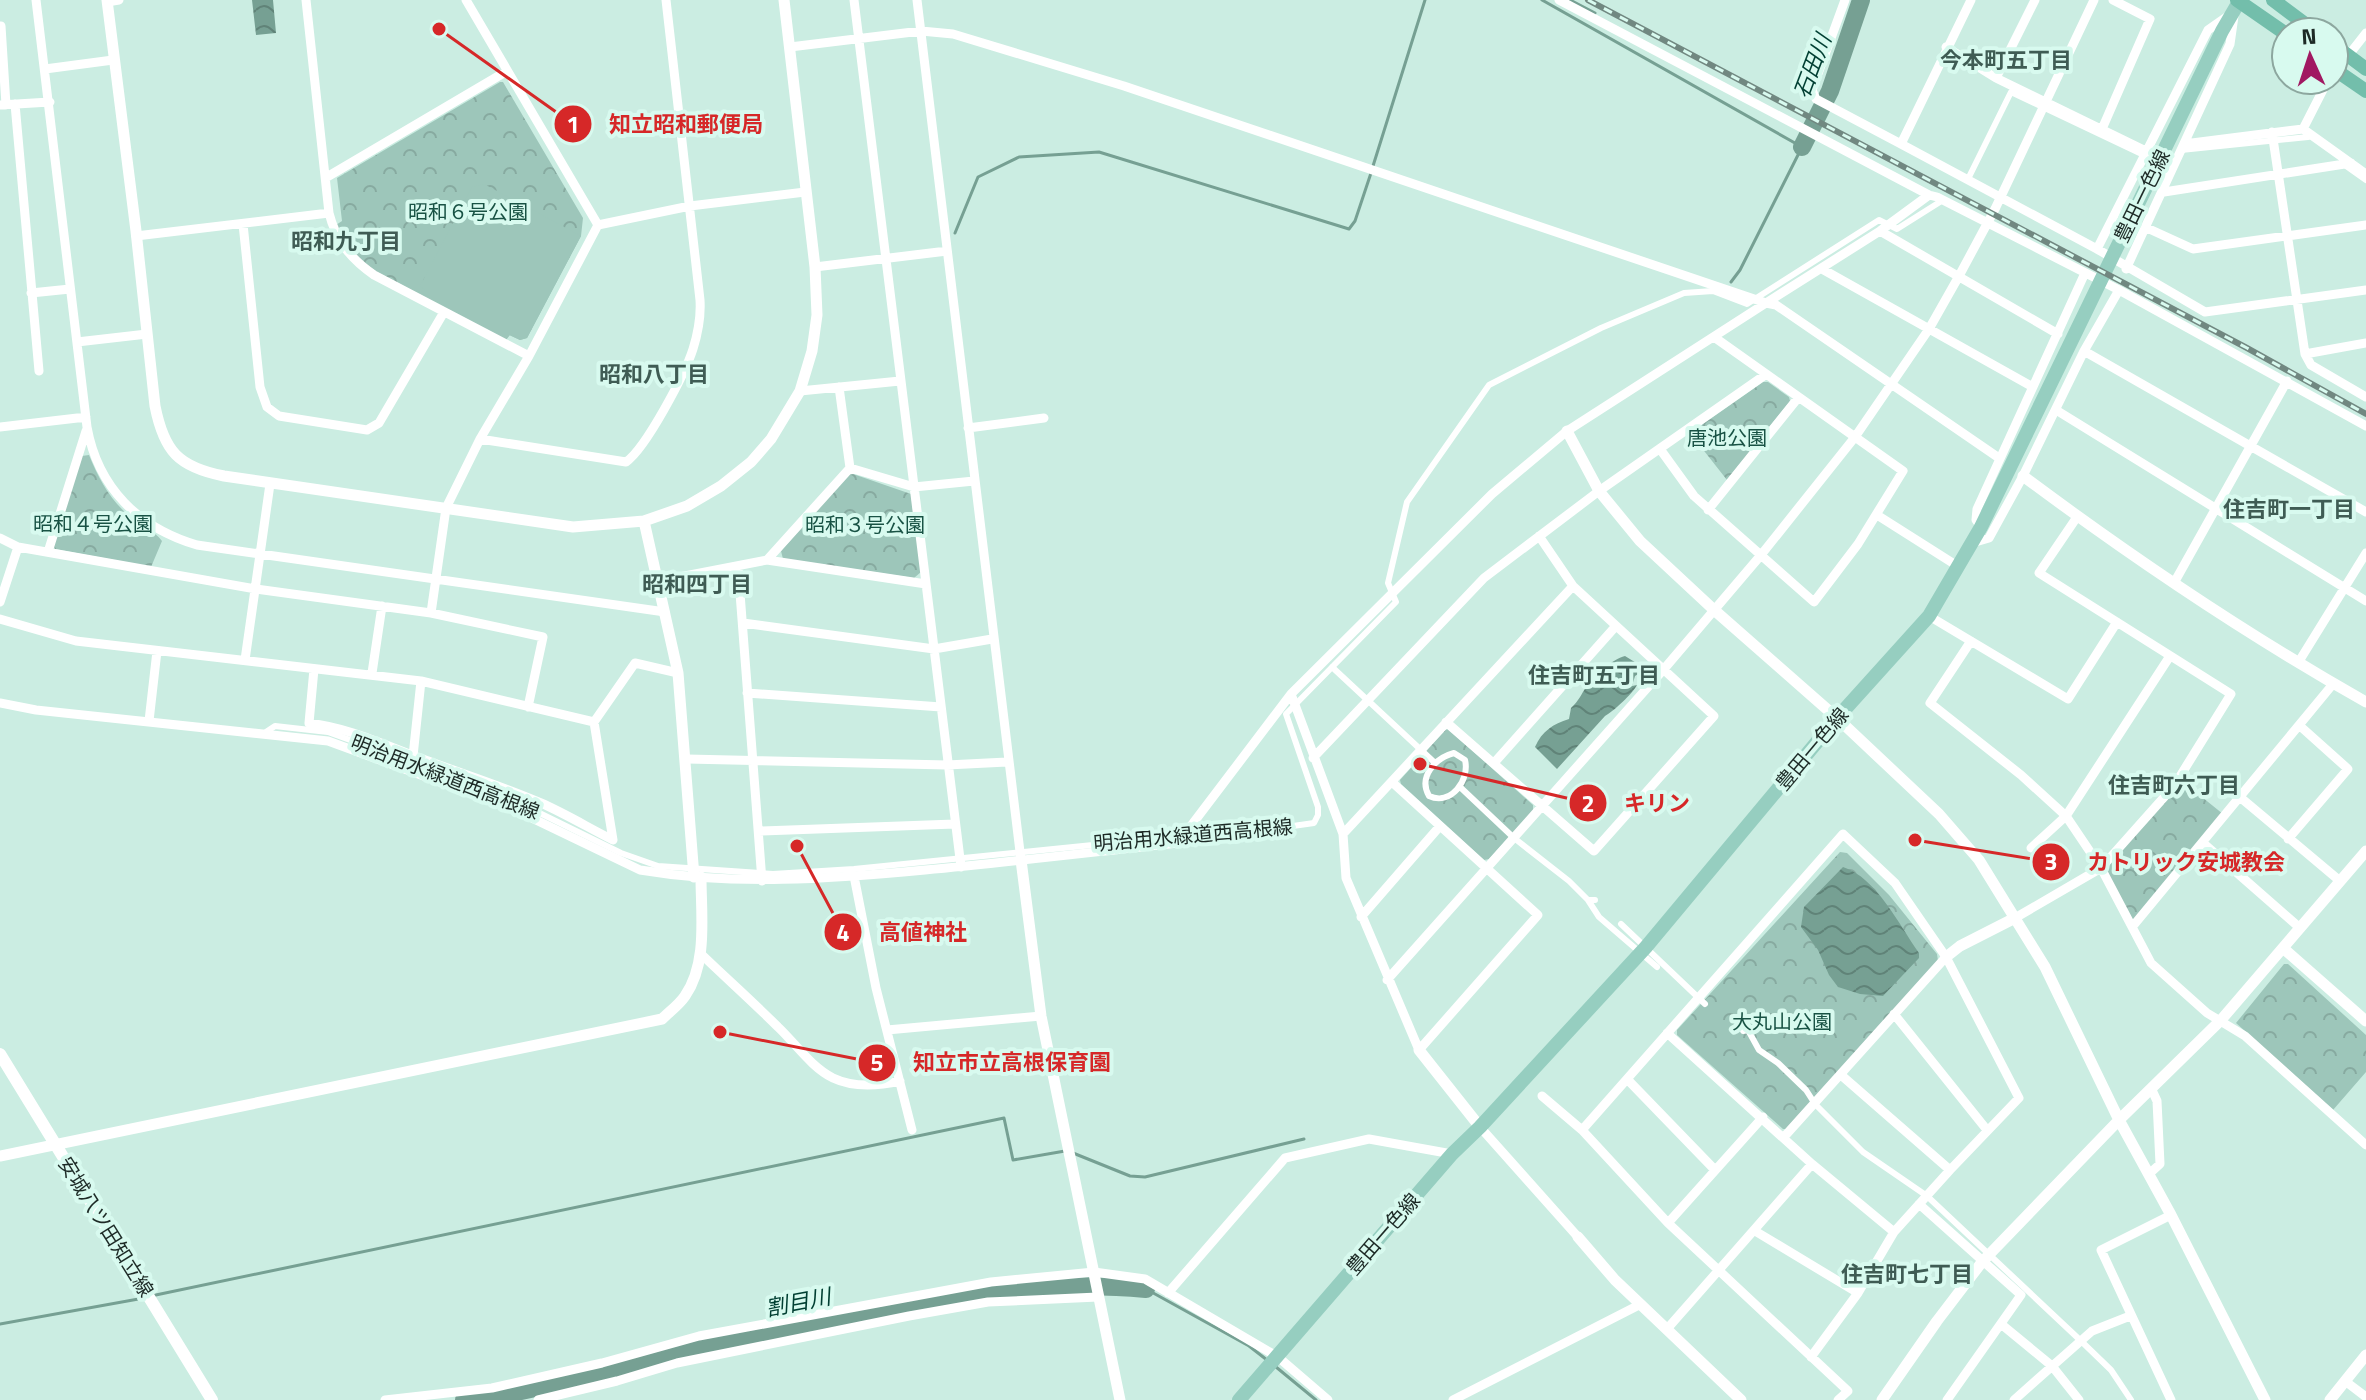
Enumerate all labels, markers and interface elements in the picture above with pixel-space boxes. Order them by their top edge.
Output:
north arrow [2270,16,2350,96]
text: N [2300,19,2317,53]
water label: 石田川 [1784,27,1840,103]
district label: 今本町五丁目 [1940,43,2072,77]
callout: 知立昭和郵便局 [553,101,779,147]
text: 1 [566,106,580,142]
text: 知立昭和郵便局 [609,107,763,141]
street label: 豊田一色線 [2106,144,2177,248]
park label: 昭和６号公園 [408,196,528,227]
district label: 昭和九丁目 [291,224,401,258]
district label: 昭和八丁目 [599,357,709,391]
park label: 唐池公園 [1687,422,1767,453]
district label: 住吉町一丁目 [2223,492,2355,526]
park label: 昭和４号公園 [33,508,153,539]
park label: 昭和３号公園 [805,509,925,540]
district label: 昭和四丁目 [642,567,752,601]
district label: 住吉町五丁目 [1528,658,1660,692]
street label: 豊田一色線 [1768,700,1856,797]
street label: 明治用水緑道西高根線 [346,726,544,827]
district label: 住吉町六丁目 [2108,768,2240,802]
callout: キリン [1568,780,1706,826]
text: 2 [1581,785,1595,821]
text: キリン [1624,786,1690,820]
street label: 明治用水緑道西高根線 [1092,810,1294,859]
callout: カトリック安城教会 [2031,839,2301,885]
text: 3 [2044,843,2058,879]
text: カトリック安城教会 [2087,845,2285,879]
callout: 高値神社 [823,909,983,955]
text: 4 [836,914,850,950]
text: 高値神社 [879,915,967,949]
park label: 大丸山公園 [1732,1006,1832,1037]
callout: 知立市立高根保育園 [857,1040,1127,1086]
text: 5 [870,1044,884,1080]
text: 知立市立高根保育園 [913,1045,1111,1079]
street label: 安城八ツ田知立線 [51,1151,162,1303]
street label: 豊田一色線 [1338,1186,1427,1282]
district label: 住吉町七丁目 [1841,1257,1973,1291]
water label: 割目川 [762,1279,836,1325]

